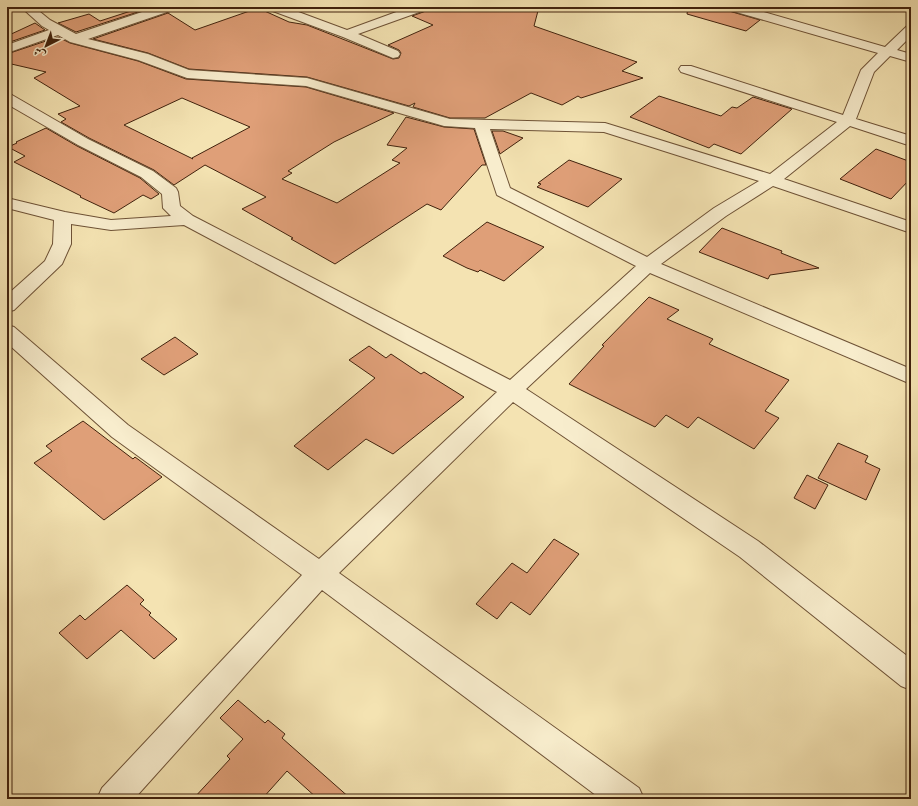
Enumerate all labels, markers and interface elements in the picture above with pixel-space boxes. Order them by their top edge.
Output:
north arrow [26,26,66,66]
text: ش [31,45,48,62]

